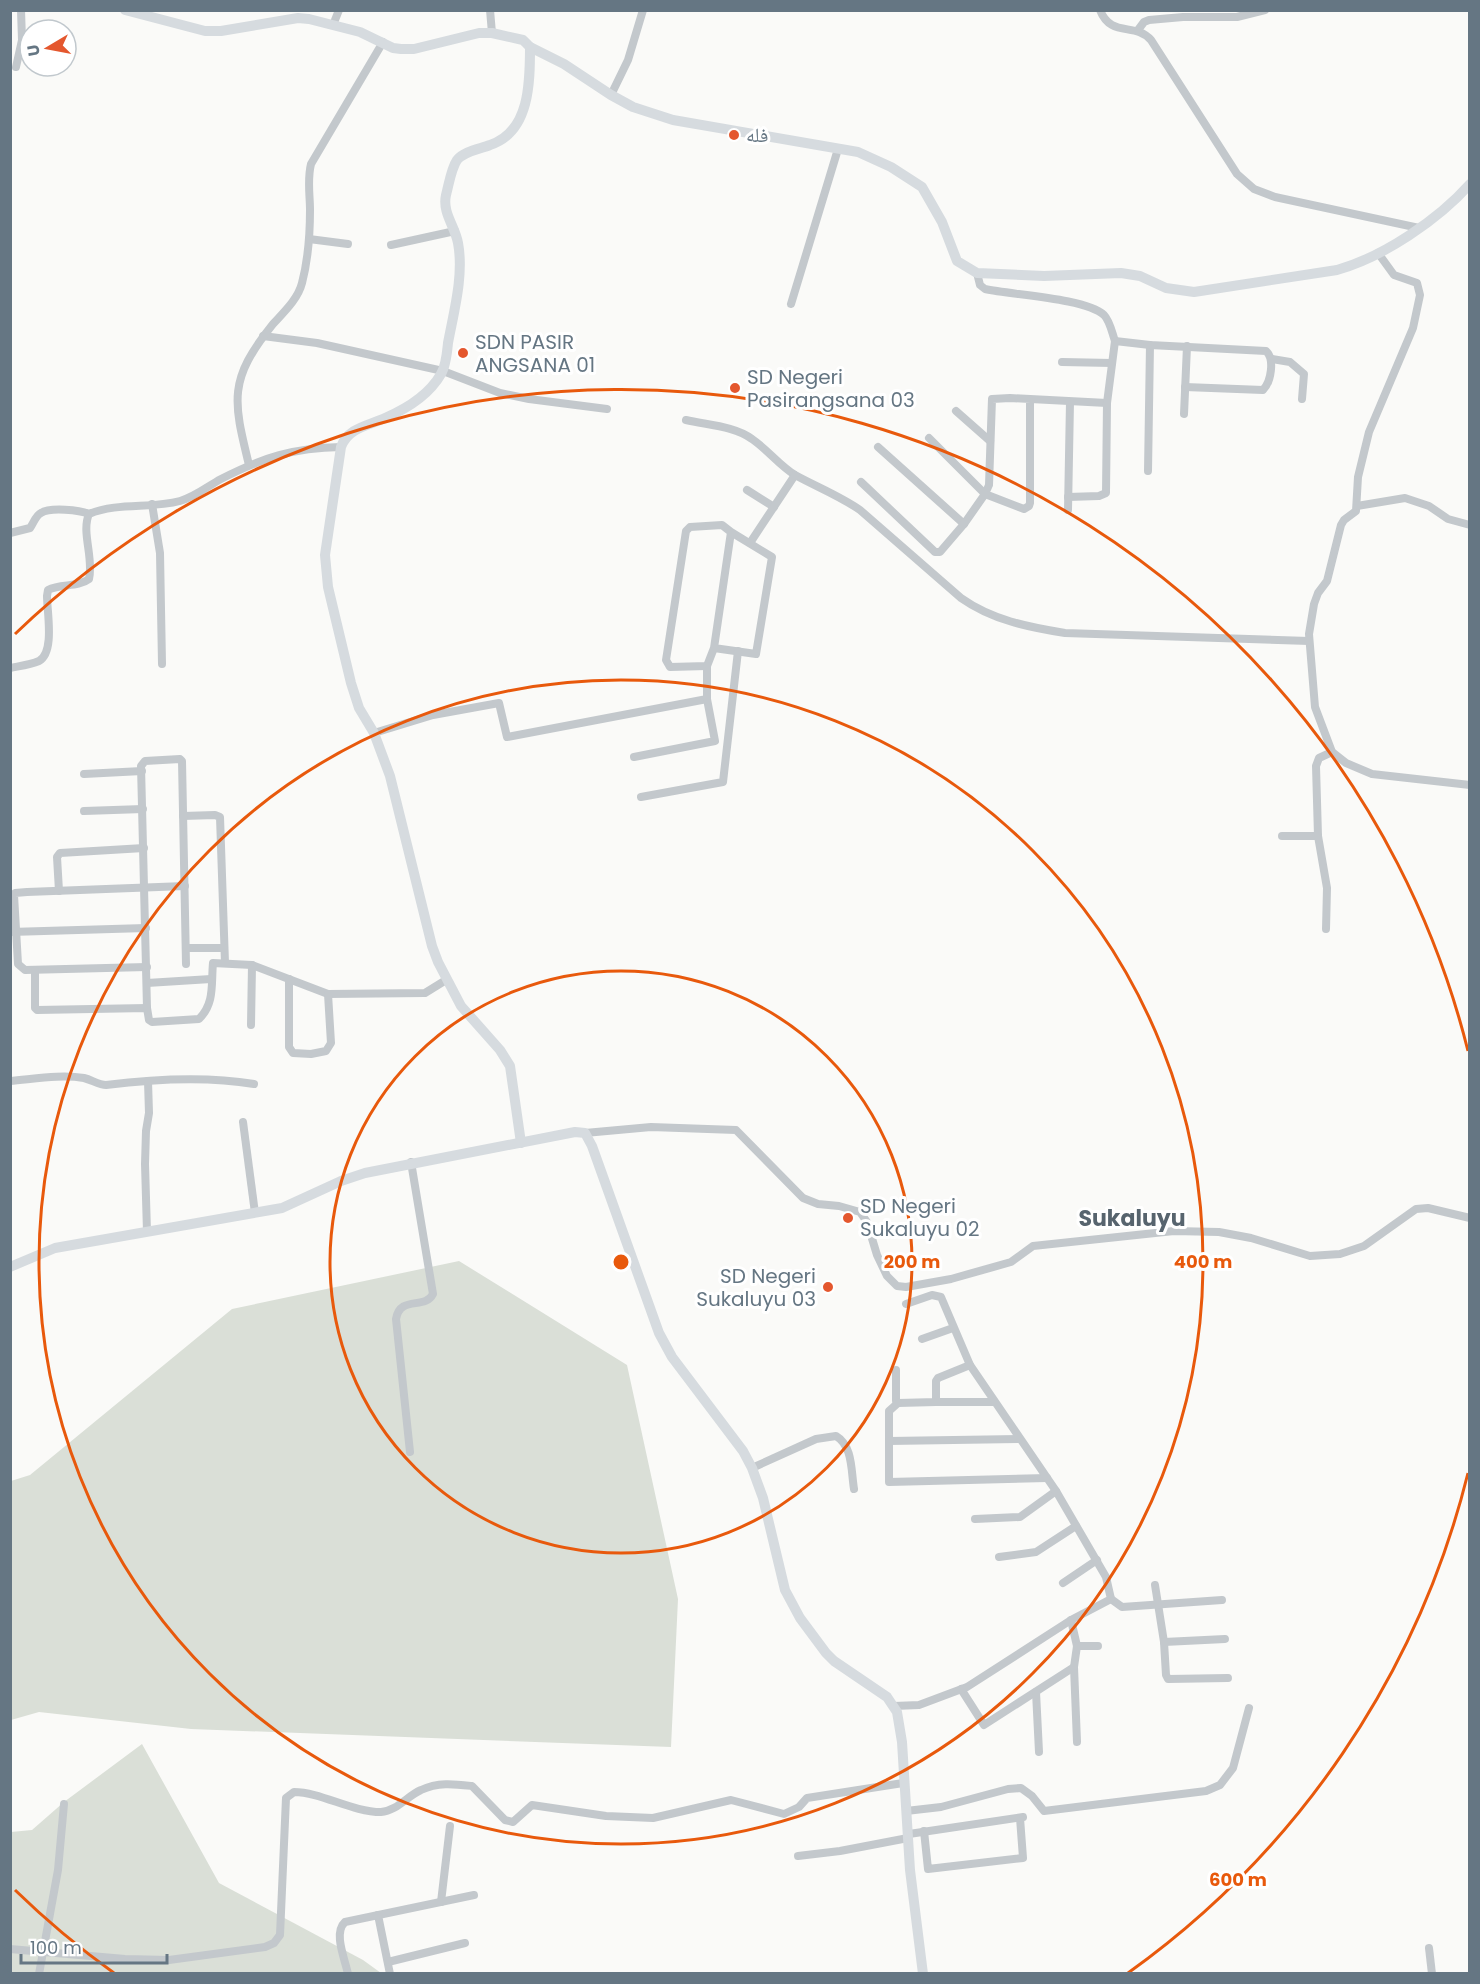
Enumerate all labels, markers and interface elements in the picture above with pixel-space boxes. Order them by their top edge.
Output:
north arrow [18,18,78,78]
text: U [21,43,46,58]
place label: فله [746,121,768,149]
marker: فله [727,128,741,142]
place label: SDN PASIR ANGSANA 01 [475,328,595,379]
marker: SDN PASIR ANGSANA 01 [456,346,470,360]
place label: SD Negeri Pasirangsana 03 [747,363,915,414]
marker: SD Negeri Pasirangsana 03 [728,381,742,395]
place label: SD Negeri Sukaluyu 02 [860,1192,980,1243]
district label: Sukaluyu [1079,1203,1185,1234]
marker: SD Negeri Sukaluyu 02 [841,1211,855,1225]
text: 200 m [884,1249,940,1274]
text: 400 m [1174,1249,1232,1274]
centre of rings [611,1252,631,1272]
place label: SD Negeri Sukaluyu 03 [696,1262,816,1313]
marker: SD Negeri Sukaluyu 03 [821,1280,835,1294]
text: 600 m [1209,1867,1267,1892]
scale bar [21,1927,166,1965]
text: 100 m [30,1935,82,1960]

